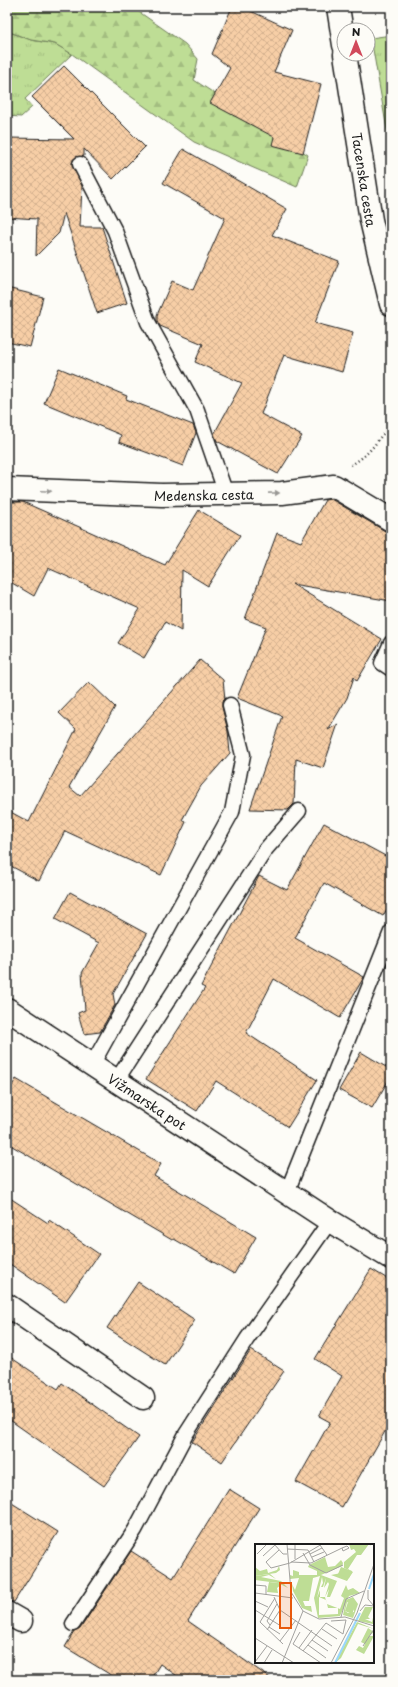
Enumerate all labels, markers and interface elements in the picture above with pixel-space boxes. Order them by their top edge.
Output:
north arrow [336,22,376,62]
text: N [352,23,361,40]
street label: Tacenska cesta [348,131,382,229]
street label: Medenska cesta [154,484,255,505]
one-way arrow [40,488,53,494]
one-way arrow [268,490,281,496]
street label: Vižmarska pot [105,1069,190,1134]
inset map [255,1544,374,1663]

